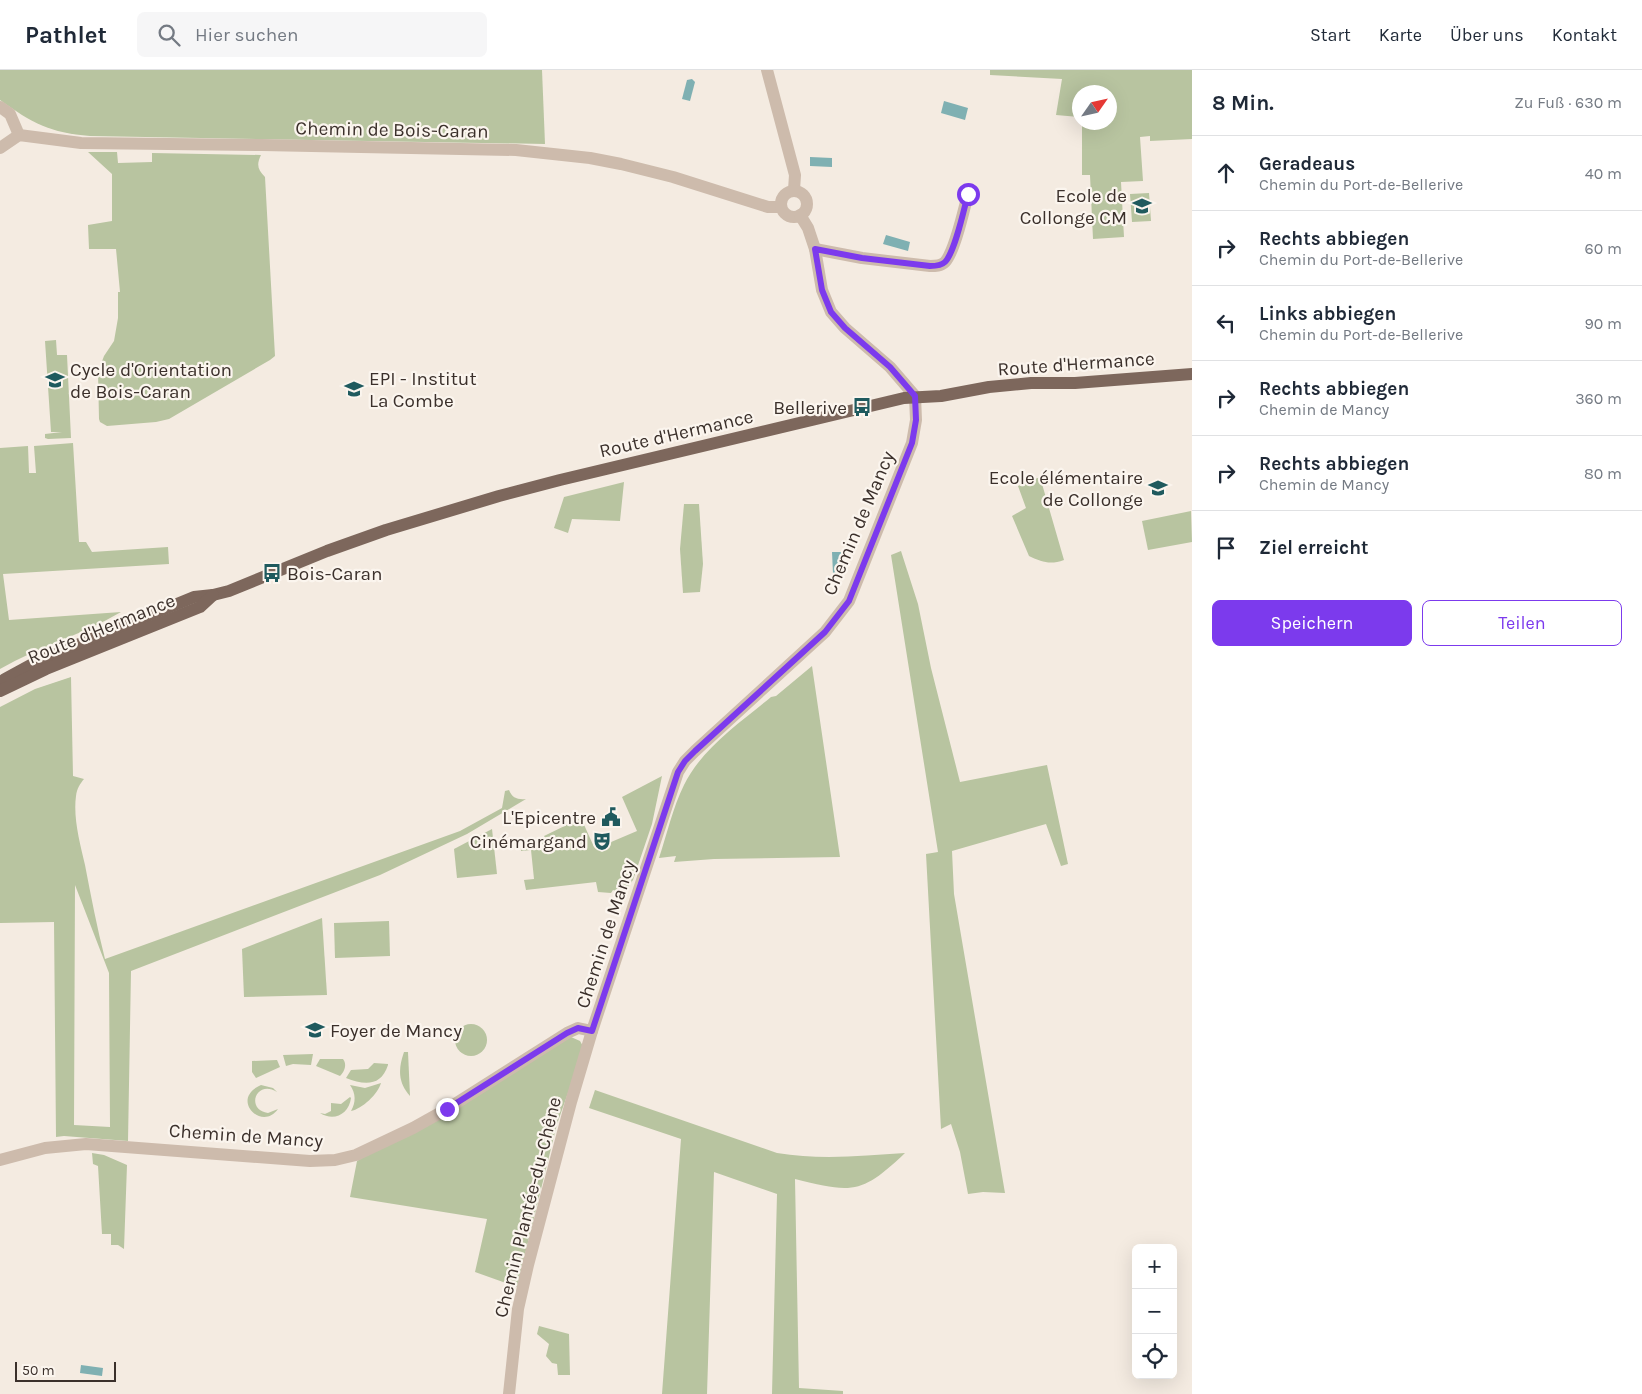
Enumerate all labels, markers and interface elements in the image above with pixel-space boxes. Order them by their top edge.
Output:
search box [137,12,487,57]
text: Pathlet [25,21,107,49]
icon: search [155,21,183,49]
text: Hier suchen [195,24,298,46]
text: Start [1310,24,1351,46]
text: Karte [1379,24,1422,46]
text: Über uns [1450,24,1524,46]
text: Kontakt [1552,24,1617,46]
north arrow [1072,85,1117,130]
text: 8 Min. [1212,91,1274,115]
text: Zu Fuß · 630 m [1514,93,1622,112]
street label: Chemin de Bois-Caran [295,117,489,143]
text: Geradeaus [1259,153,1355,175]
icon: ahead [1212,159,1240,187]
text: 40 m [1585,164,1622,183]
text: Chemin du Port-de-Bellerive [1259,175,1463,194]
route start [957,183,980,206]
place label: Ecole de Collonge CM [1020,185,1127,229]
school or university icon: Ecole de Collonge CM [1131,195,1153,217]
text: Rechts abbiegen [1259,228,1409,250]
icon: right [1212,234,1240,262]
text: 60 m [1585,239,1622,258]
text: Chemin du Port-de-Bellerive [1259,250,1463,269]
text: Links abbiegen [1259,303,1396,325]
icon: left [1212,309,1240,337]
text: 90 m [1584,314,1622,333]
text: Chemin du Port-de-Bellerive [1259,325,1463,344]
street label: Route d'Hermance [997,348,1155,380]
place label: Cycle d'Orientation de Bois-Caran [70,359,232,403]
place label: EPI - Institut La Combe [369,368,477,412]
school or university icon: Cycle d'Orientation de Bois-Caran [44,369,66,391]
school or university icon: EPI - Institut La Combe [343,378,365,400]
text: Rechts abbiegen [1259,378,1409,400]
icon: right [1212,384,1240,412]
text: 360 m [1575,389,1622,408]
bus stop icon: Bellerive [851,396,873,418]
place label: Bellerive [773,397,847,419]
text: Chemin de Mancy [1259,400,1389,419]
street label: Route d'Hermance [597,406,755,462]
street label: Chemin de Mancy [819,448,899,599]
text: Rechts abbiegen [1259,453,1409,475]
icon: right [1212,459,1240,487]
text: 80 m [1584,464,1622,483]
place label: Ecole élémentaire de Collonge [989,467,1143,511]
text: Chemin de Mancy [1259,475,1389,494]
school or university icon: Ecole élémentaire de Collonge [1147,477,1169,499]
icon: arrive [1212,534,1240,562]
text: Ziel erreicht [1259,537,1369,559]
bus stop icon: Bois-Caran [261,562,283,584]
place label: Bois-Caran [287,563,382,585]
street label: Route d'Hermance [24,589,178,669]
button: Speichern [1212,600,1412,646]
button: Teilen [1422,600,1622,646]
public building icon: L'Epicentre [600,806,622,828]
place label: L'Epicentre [502,807,596,829]
theatre icon: Cinémargand [591,830,613,852]
place label: Cinémargand [470,831,587,853]
street label: Chemin de Mancy [572,857,640,1011]
school or university icon: Foyer de Mancy [304,1019,326,1041]
place label: Foyer de Mancy [330,1020,462,1042]
street label: Chemin Plantée-du-Chêne [490,1095,566,1320]
route end [436,1098,459,1121]
street label: Chemin de Mancy [168,1120,324,1152]
map controls [1132,1244,1177,1379]
button: + [1132,1244,1177,1289]
button: − [1132,1289,1177,1334]
button: locate [1132,1334,1177,1379]
scale bar [15,1359,116,1382]
text: 50 m [22,1362,55,1379]

